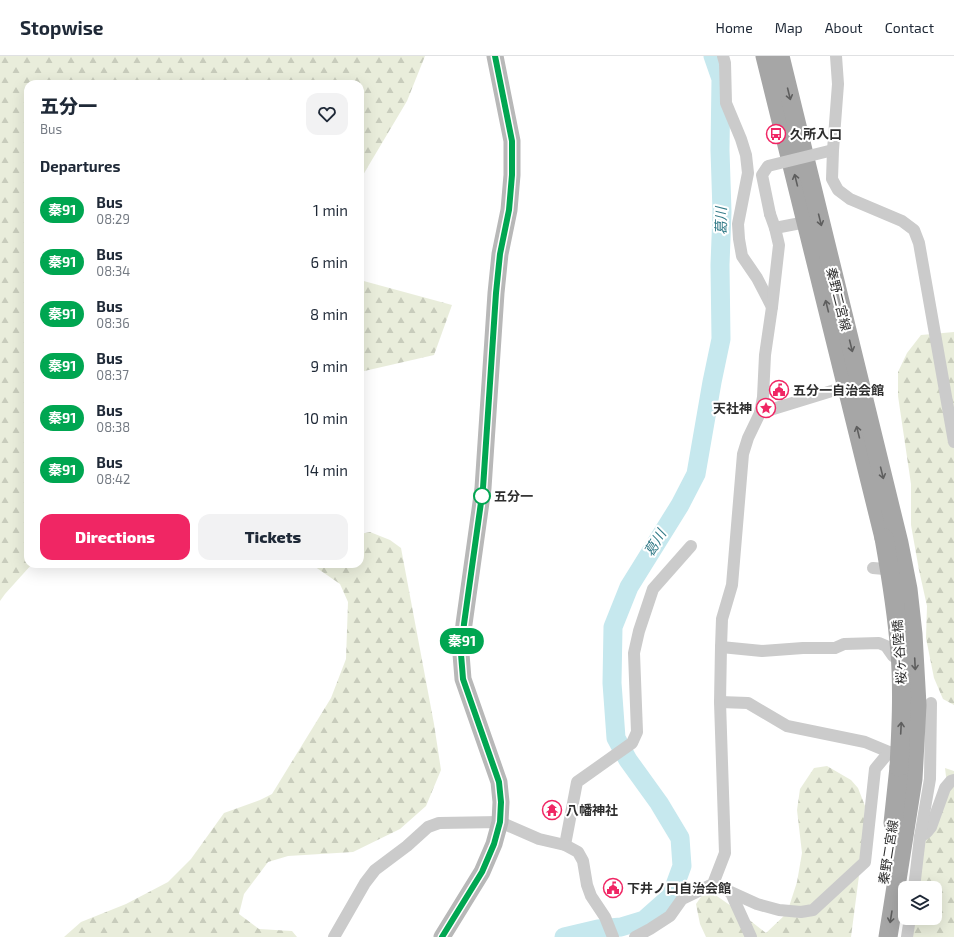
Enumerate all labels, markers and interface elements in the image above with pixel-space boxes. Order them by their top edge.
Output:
text: Stopwise [20,16,104,39]
text: Home [716,19,753,36]
text: Map [775,19,803,36]
text: About [825,19,863,36]
text: Contact [885,19,934,36]
one-way arrow [786,87,793,100]
button: heart [306,93,348,135]
text: 五分一 [40,94,97,117]
text: Bus [40,121,62,137]
bus stop icon: 久所入口 [765,123,787,145]
place label: 久所入口 [790,126,842,142]
text: Departures [40,157,120,175]
one-way arrow [792,174,799,187]
text: Bus [96,193,123,211]
text: 秦91 [48,201,76,218]
text: 1 min [313,201,348,219]
water label: 葛川 [712,205,729,235]
text: 08:29 [96,211,130,227]
one-way arrow [816,213,824,226]
text: Bus [96,245,123,263]
text: 秦91 [48,253,76,270]
text: 6 min [310,253,348,271]
text: 08:34 [96,263,130,279]
street label: 秦野二宮線 [823,266,855,332]
text: Bus [96,297,123,315]
one-way arrow [823,300,830,313]
text: 秦91 [48,305,76,322]
text: 8 min [310,305,348,323]
text: 08:36 [96,315,130,331]
one-way arrow [847,340,855,353]
text: Bus [96,349,123,367]
text: 秦91 [48,357,76,374]
text: 9 min [310,357,348,375]
text: 08:37 [96,367,129,383]
public building icon: 五分一自治会館 [768,379,790,401]
place label: 五分一自治会館 [793,382,884,398]
place icon: 天社神 [755,397,777,419]
place label: 天社神 [713,400,752,416]
text: Bus [96,401,123,419]
text: 秦91 [48,409,76,426]
text: 10 min [304,409,348,427]
text: 08:38 [96,419,130,435]
one-way arrow [853,426,861,439]
text: Bus [96,453,123,471]
text: 秦91 [48,461,76,478]
text: 14 min [304,461,348,479]
one-way arrow [878,466,886,479]
text: 08:42 [96,471,130,487]
marker: 五分一 [473,487,491,505]
place label: 五分一 [494,488,533,504]
button: Directions [40,514,190,560]
button: Tickets [198,514,348,560]
water label: 葛川 [640,525,670,559]
street label: 桜ヶ谷陸橋 [889,619,909,685]
line badge: 秦91 [439,628,485,654]
text: 秦91 [448,632,476,649]
one-way arrow [911,657,919,670]
one-way arrow [898,722,905,735]
temple icon: 八幡神社 [541,799,563,821]
place label: 八幡神社 [566,802,618,818]
street label: 秦野二宮線 [875,819,901,885]
public building icon: 下井ノ口自治会館 [602,877,624,899]
place label: 下井ノ口自治会館 [627,880,731,896]
map controls [898,881,942,925]
button: layers [898,881,942,925]
one-way arrow [887,910,895,923]

